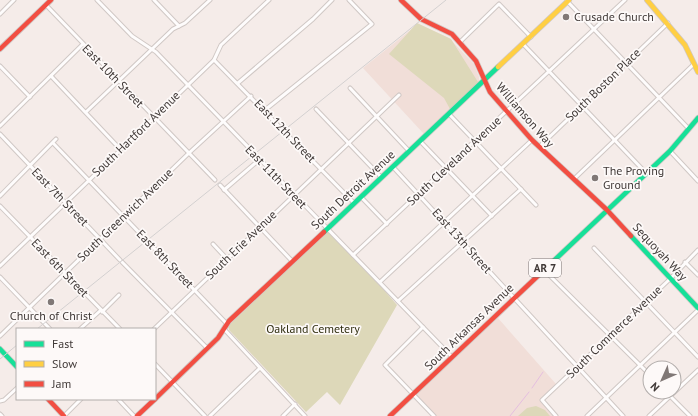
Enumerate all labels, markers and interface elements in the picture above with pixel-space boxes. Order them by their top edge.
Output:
place label: Crusade Church [574,9,654,24]
marker: Crusade Church [561,12,571,22]
street label: East 10th Street [79,41,147,110]
street label: South Boston Place [562,45,644,124]
street label: Williamson Way [493,79,558,150]
street label: South Hartford Avenue [89,88,183,180]
street label: East 12th Street [251,96,319,165]
street label: South Cleveland Avenue [403,113,504,208]
street label: East 11th Street [242,142,310,211]
street label: South Detroit Avenue [308,147,398,232]
place label: The Proving Ground [603,163,664,192]
street label: East 7th Street [29,164,92,229]
street label: South Greenwich Avenue [74,165,176,264]
marker: The Proving Ground [590,173,600,183]
street label: East 13th Street [429,205,495,276]
street label: South Erie Avenue [202,207,279,282]
street label: Sequoyah Way [630,220,691,284]
street label: East 8th Street [134,226,197,291]
street label: East 6th Street [29,235,92,300]
road number: AR 7 [529,259,561,277]
street label: South Arkansas Avenue [421,280,516,373]
street label: South Commerce Avenue [563,282,665,381]
marker: Church of Christ [46,297,56,307]
place label: Church of Christ [10,308,92,323]
park label: Oakland Cemetery [266,321,360,336]
legend [16,328,156,400]
text: Fast [52,336,73,351]
text: Slow [52,356,77,371]
north arrow [642,360,682,400]
text: Jam [51,376,71,391]
text: N [647,380,662,395]

